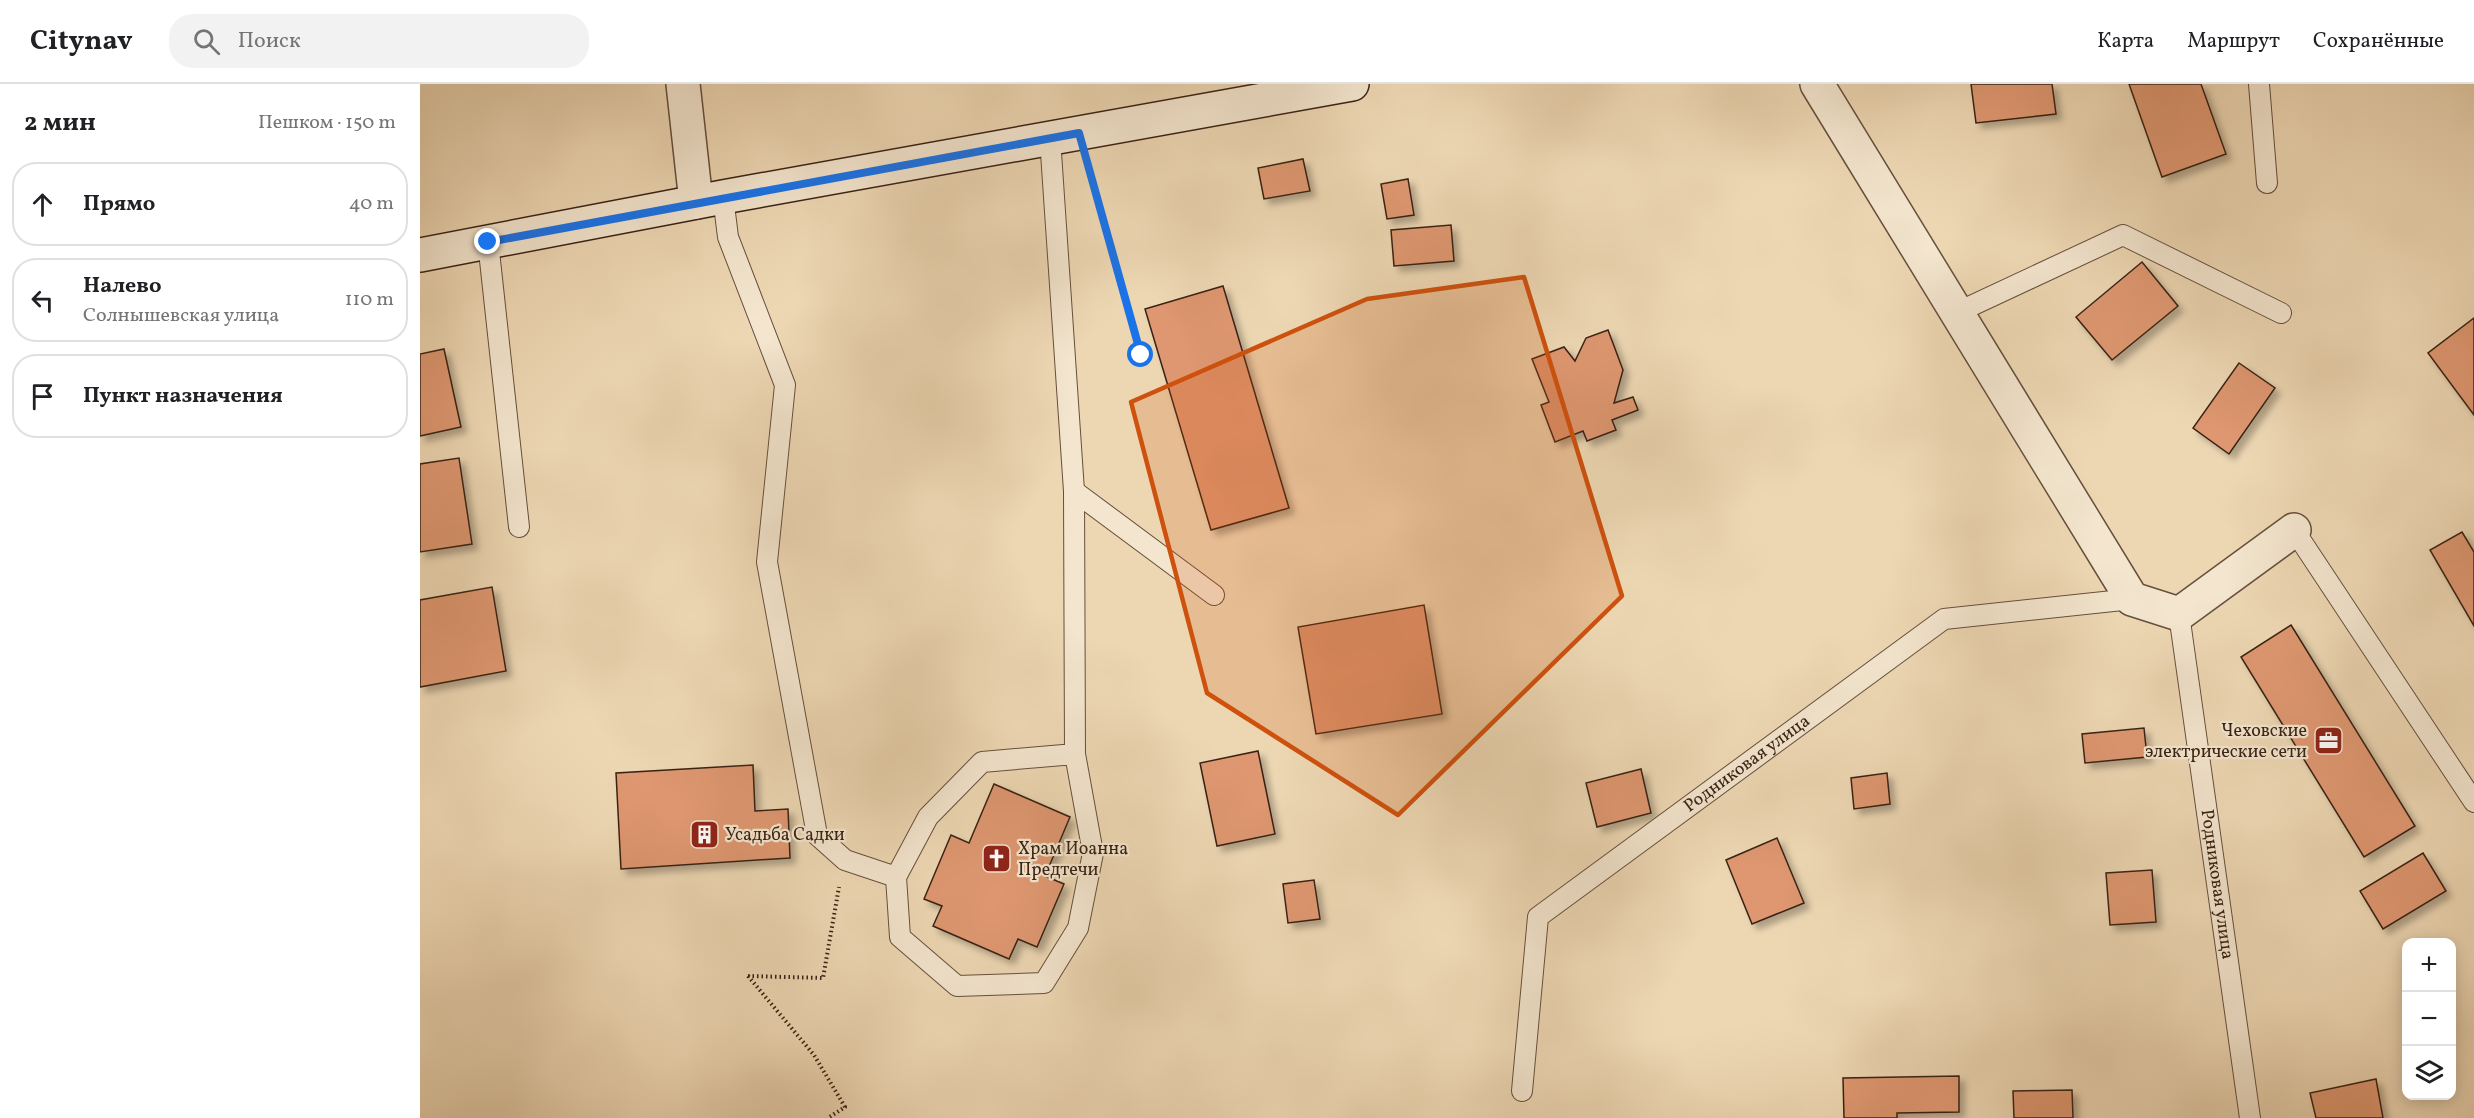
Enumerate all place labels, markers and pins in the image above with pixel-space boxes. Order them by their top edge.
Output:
place label: Чеховские электрические сети [2145,719,2307,765]
office icon: Чеховские электрические сети [2312,725,2344,757]
building icon: Усадьба Садки [688,819,720,851]
place label: Усадьба Садки [725,823,845,848]
place label: Храм Иоанна Предтечи [1018,837,1128,883]
church icon: Храм Иоанна Предтечи [981,843,1013,875]

